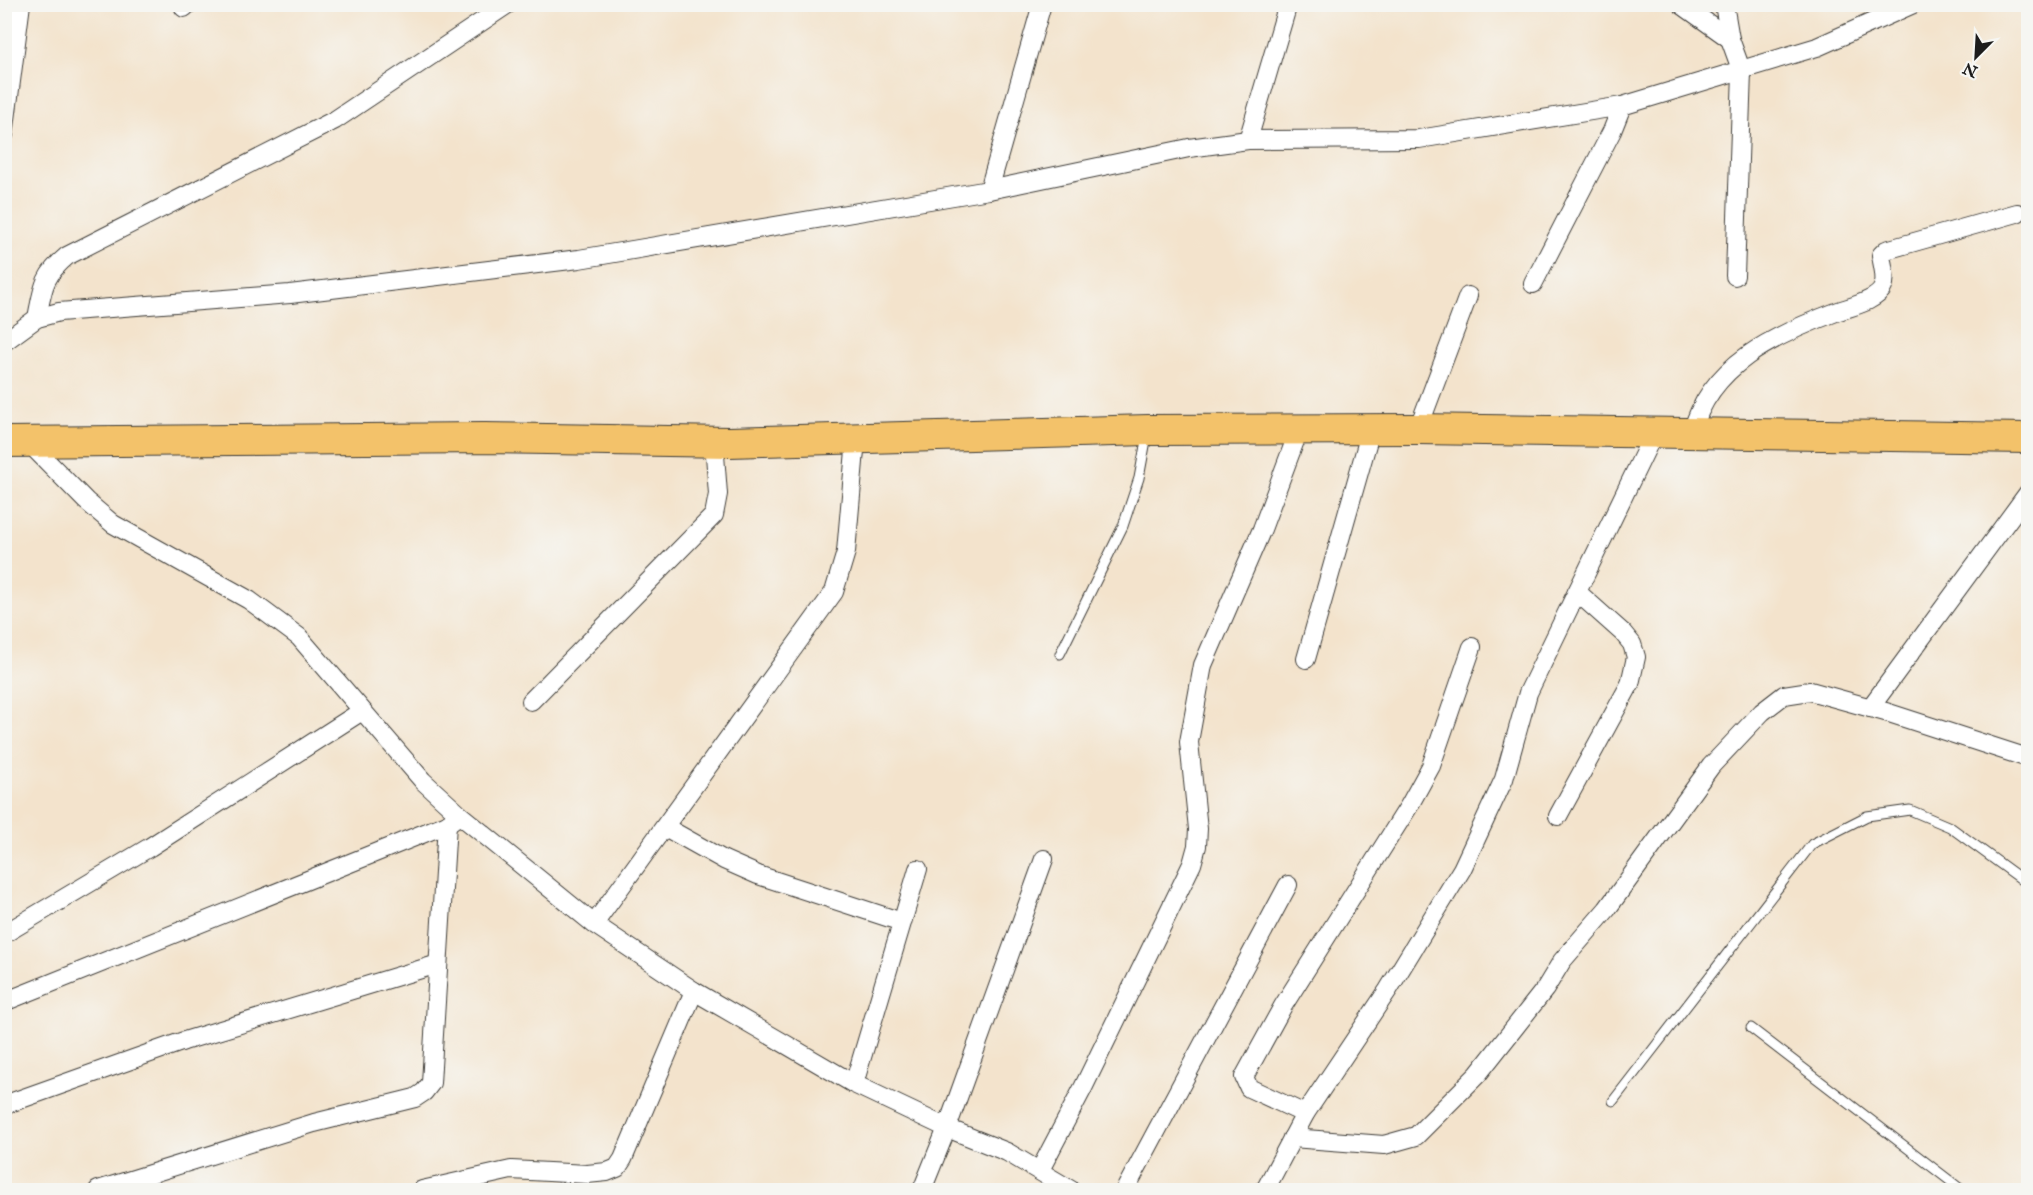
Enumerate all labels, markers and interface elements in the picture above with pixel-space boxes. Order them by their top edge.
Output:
north arrow [1946,27,2006,87]
text: N [1960,57,1982,81]

